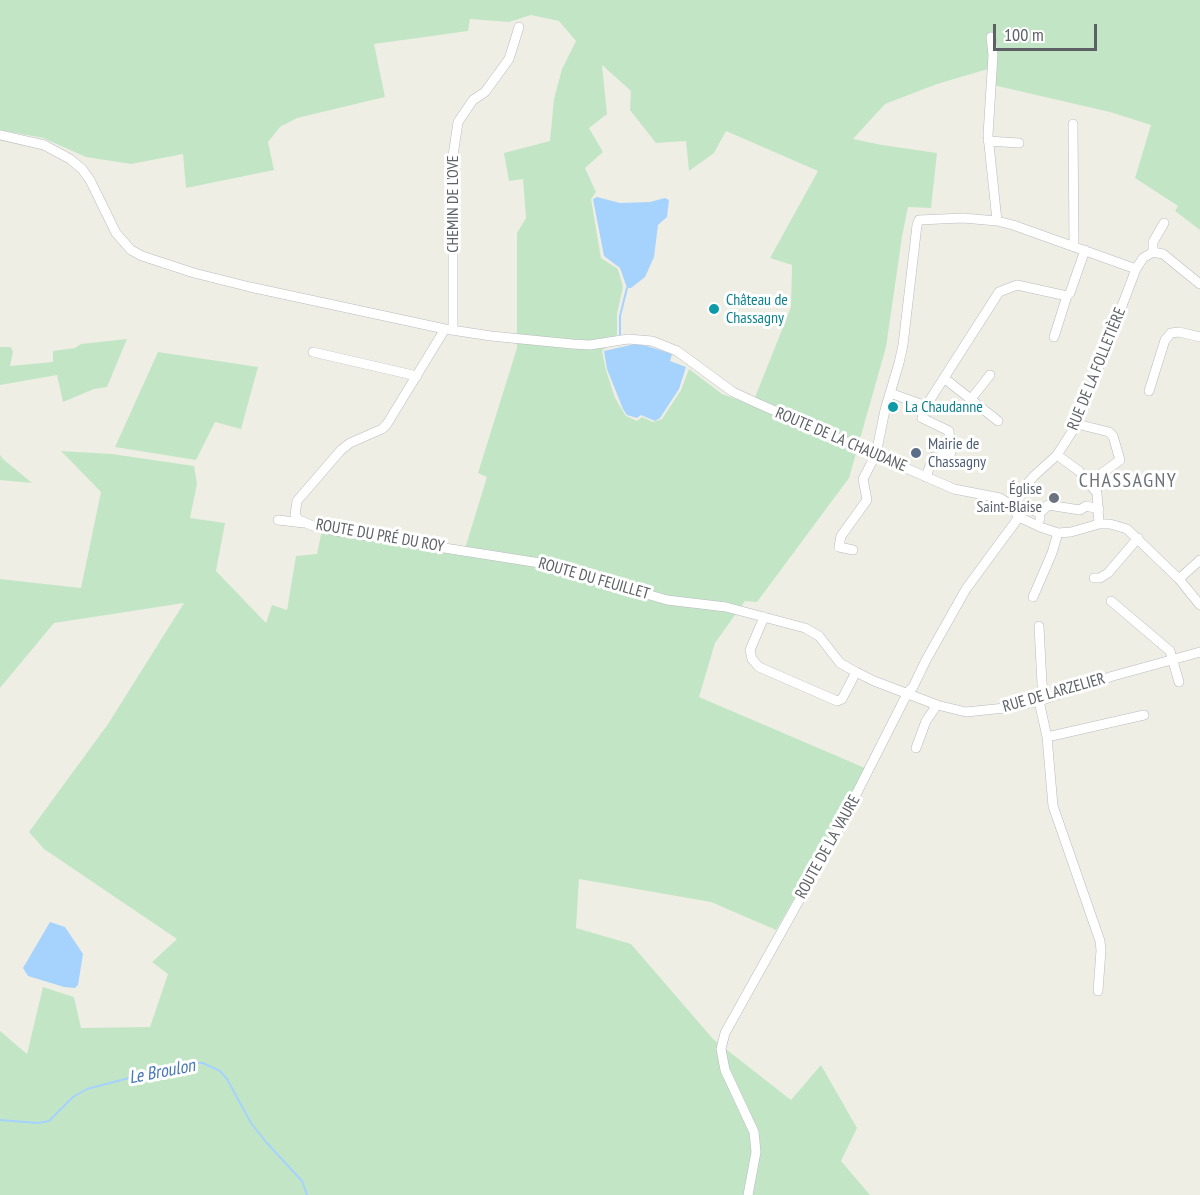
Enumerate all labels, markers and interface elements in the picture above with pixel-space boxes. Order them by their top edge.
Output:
scale bar [996,12,1100,50]
text: 100 m [1004,23,1044,46]
street label: CHEMIN DE L'OVE [443,155,463,253]
place label: Château de Chassagny [726,290,788,328]
marker: Château de Chassagny [707,302,721,316]
street label: RUE DE LA FOLLETIÈRE [1064,305,1130,433]
place label: La Chaudanne [905,397,983,417]
marker: La Chaudanne [886,400,900,414]
street label: ROUTE DE LA CHAUDANE [772,404,910,476]
place label: Mairie de Chassagny [928,434,986,472]
marker: Mairie de Chassagny [909,446,923,460]
district label: CHASSAGNY [1079,469,1177,493]
place label: Église Saint-Blaise [976,479,1042,517]
marker: Église Saint-Blaise [1047,491,1061,505]
street label: ROUTE DU PRÉ DU ROY [314,515,446,557]
street label: ROUTE DU FEUILLET [536,554,652,604]
street label: RUE DE LARZELIER [1001,669,1107,717]
street label: ROUTE DE LA VAURE [792,792,864,902]
water label: Le Broulon [127,1055,197,1089]

